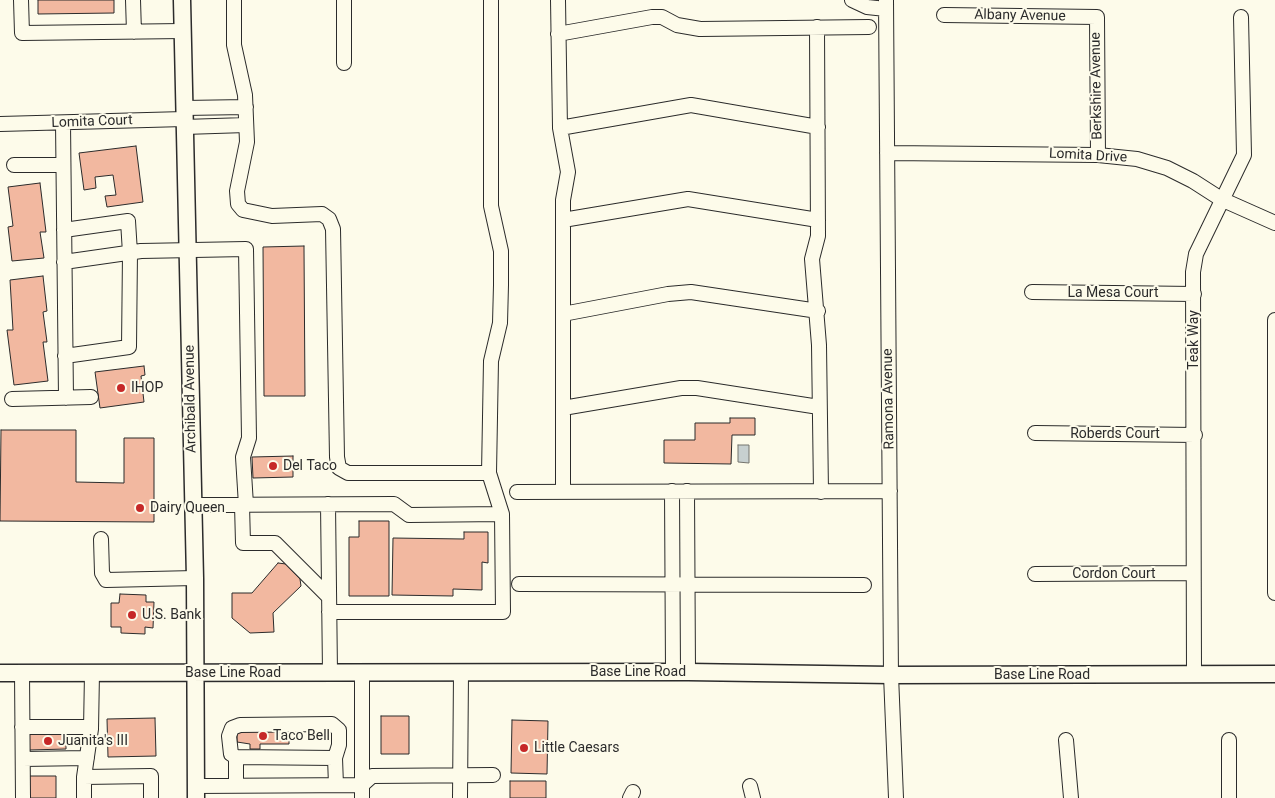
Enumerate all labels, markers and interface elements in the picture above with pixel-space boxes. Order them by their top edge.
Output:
street label: Albany Avenue [974,7,1066,25]
street label: Berkshire Avenue [1088,32,1106,140]
street label: Lomita Court [51,112,133,132]
street label: Lomita Drive [1048,146,1128,166]
street label: La Mesa Court [1067,285,1159,301]
street label: Teak Way [1186,310,1202,370]
street label: Archibald Avenue [182,345,200,453]
street label: Ramona Avenue [880,348,898,450]
place label: IHOP [131,380,163,396]
marker: IHOP [115,382,127,394]
street label: Roberds Court [1070,426,1160,442]
place label: Del Taco [283,458,337,474]
marker: Del Taco [267,460,279,472]
place label: Dairy Queen [150,500,225,516]
marker: Dairy Queen [134,502,146,514]
street label: Cordon Court [1072,566,1156,582]
place label: U.S. Bank [142,607,201,623]
marker: U.S. Bank [126,609,138,621]
street label: Base Line Road [590,664,686,680]
street label: Base Line Road [185,665,281,681]
street label: Base Line Road [994,667,1090,683]
place label: Taco Bell [273,728,330,744]
marker: Taco Bell [257,730,269,742]
place label: Juanita's III [58,733,128,749]
marker: Juanita's III [42,735,54,747]
place label: Little Caesars [534,740,619,756]
marker: Little Caesars [518,742,530,754]

